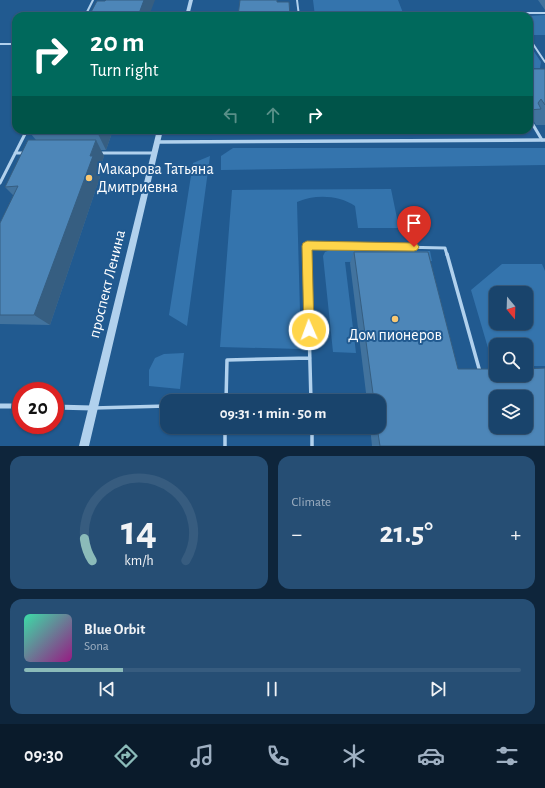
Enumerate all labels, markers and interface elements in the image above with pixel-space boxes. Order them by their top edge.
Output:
icon: right [24,28,76,80]
text: 20 m [90,29,145,57]
text: Turn right [90,62,159,80]
icon: left [220,104,242,126]
icon: ahead [262,104,284,126]
icon: right [304,104,326,126]
place label: Макарова Татьяна Дмитриевна [97,161,214,195]
marker: Макарова Татьяна Дмитриевна [84,173,94,183]
pin [397,206,431,247]
icon: arrive [403,212,425,234]
street label: проспект Ленина [86,228,128,340]
north arrow [489,286,533,330]
map controls [489,286,533,434]
position arrow [288,309,330,351]
marker: Дом пионеров [390,314,400,324]
place label: Дом пионеров [348,327,442,343]
button: search [489,338,533,382]
speed limit sign: 20 [12,382,64,434]
button: layers [489,390,533,434]
text: 09:31 · 1 min · 50 m [220,406,326,421]
text: Climate [292,496,331,509]
text: 14 [121,510,157,551]
text: 21.5° [379,518,433,548]
text: − [292,523,302,545]
text: + [510,523,521,545]
text: km/h [124,553,153,567]
text: Blue Orbit [84,622,145,637]
text: Sona [84,640,109,653]
icon: previous [96,678,118,700]
icon: pause [261,678,283,700]
icon: next [427,678,449,700]
icon: directions [112,742,140,770]
icon: music [188,742,216,770]
icon: phone [264,742,292,770]
icon: climate [340,742,368,770]
icon: car [417,742,445,770]
icon: filters [493,742,521,770]
text: 09:30 [24,747,63,765]

